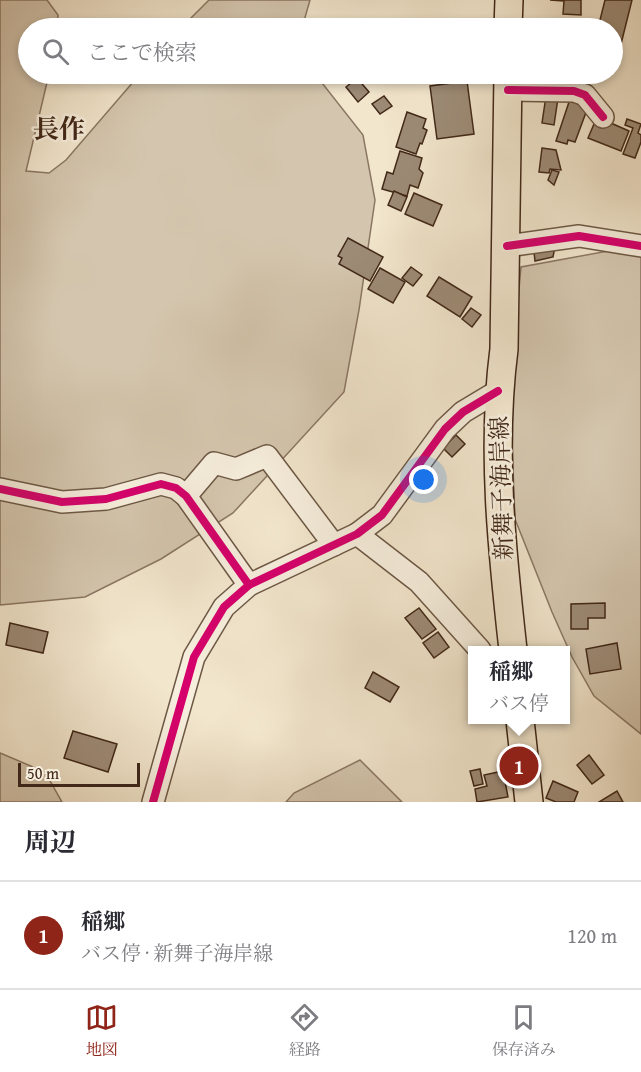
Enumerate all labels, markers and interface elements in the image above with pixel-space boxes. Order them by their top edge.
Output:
search box [18,18,623,84]
icon: search [39,35,72,68]
text: ここで検索 [87,36,197,68]
district label: 長作 [33,109,85,148]
street label: 新舞子海岸線 [481,415,521,561]
your location [409,465,438,494]
popup [468,646,570,724]
text: 稲郷 [489,655,533,687]
text: バス停 [489,688,549,717]
pin: 1 [500,744,538,789]
scale bar [18,760,140,788]
text: 50 m [27,761,59,785]
text: 周辺 [24,822,76,861]
text: 稲郷 [81,905,125,937]
text: 1 [38,921,49,950]
text: 120 m [567,921,617,950]
text: バス停 · 新舞子海岸線 [81,938,273,967]
tab: 地図 [85,1001,118,1061]
tab: 経路 [288,1001,321,1061]
tab: 保存済み [492,1001,556,1061]

